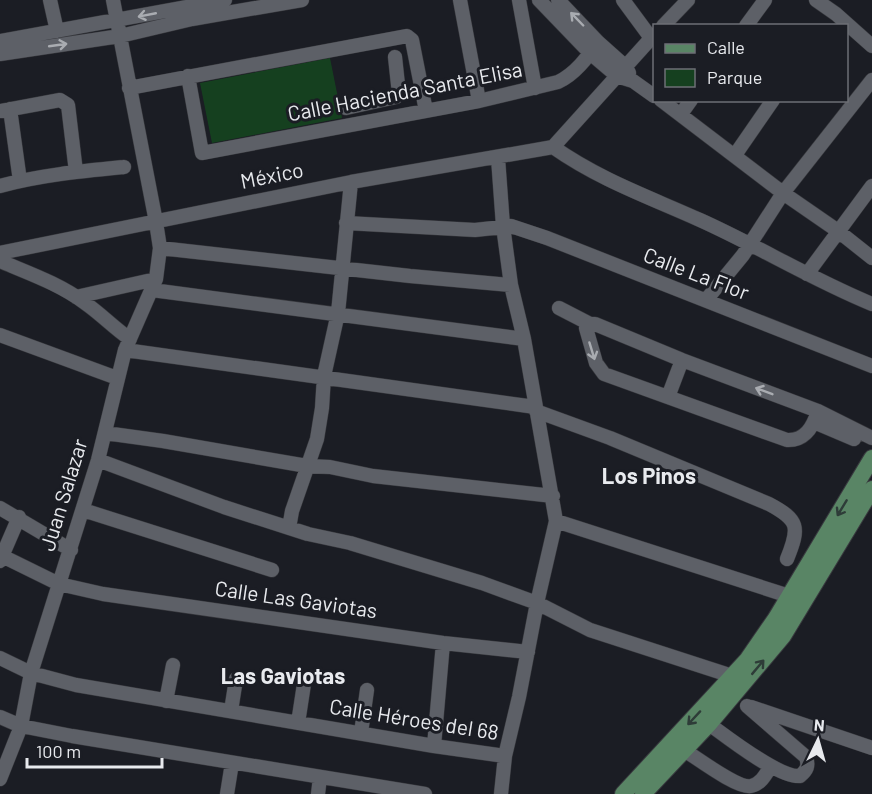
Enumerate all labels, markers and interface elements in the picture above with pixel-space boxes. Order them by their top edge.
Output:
one-way arrow [138,10,157,21]
one-way arrow [569,12,584,27]
legend [653,24,848,102]
text: Calle [707,36,745,58]
one-way arrow [47,40,67,51]
street label: Calle Hacienda Santa Elisa [285,56,524,126]
text: Parque [707,66,762,88]
street label: México [238,156,305,193]
street label: Calle La Flor [640,241,753,304]
one-way arrow [588,341,599,360]
one-way arrow [755,384,774,395]
street label: Juan Salazar [34,435,92,554]
district label: Los Pinos [602,462,696,488]
one-way arrow [836,499,848,516]
street label: Calle Las Gaviotas [213,575,379,622]
one-way arrow [751,660,765,675]
district label: Las Gaviotas [221,662,345,688]
street label: Calle Héroes del 68 [328,693,501,744]
north arrow [788,710,848,770]
one-way arrow [687,711,701,726]
text: N [813,715,825,734]
scale bar [27,731,162,769]
text: 100 m [36,740,81,762]

